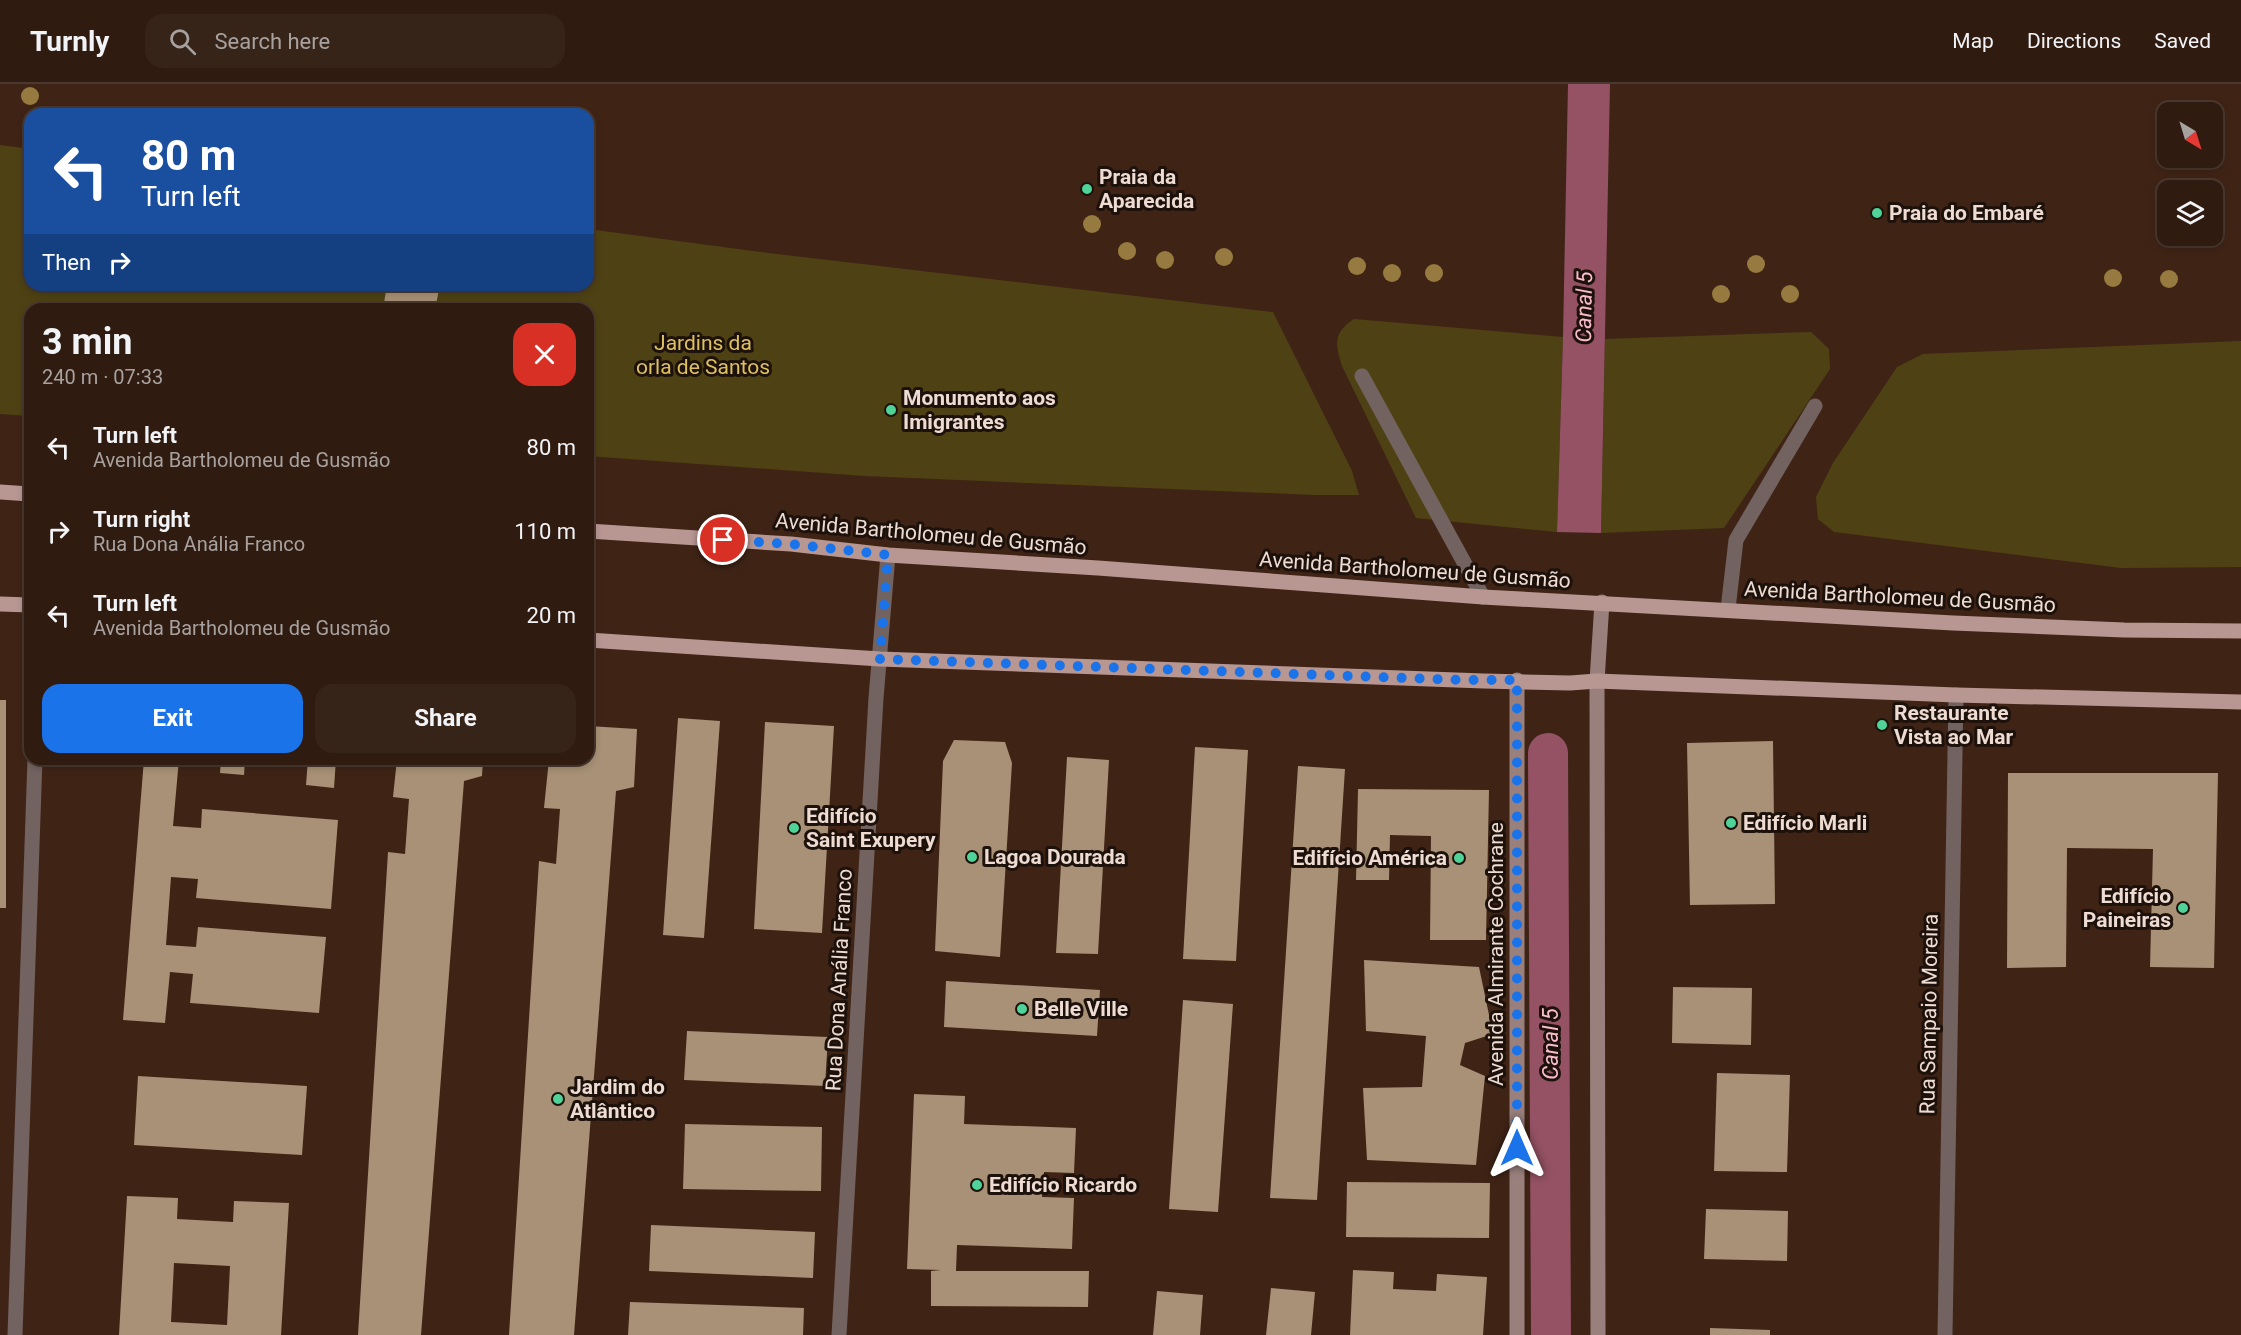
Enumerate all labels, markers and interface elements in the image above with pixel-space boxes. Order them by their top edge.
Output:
search box [145,14,565,68]
text: Turnly [30,25,109,58]
icon: search [166,25,199,58]
text: Search here [214,29,330,54]
text: Map [1952,29,1994,53]
text: Directions [2027,29,2121,53]
text: Saved [2154,29,2211,53]
north arrow [2157,102,2223,168]
map controls [2157,102,2223,246]
text: 80 m [141,131,236,180]
icon: left [42,132,120,210]
place label: Praia da Aparecida [1099,165,1194,213]
button: layers [2157,180,2223,246]
text: Turn left [141,181,241,213]
marker: Praia da Aparecida [1080,182,1094,196]
place label: Praia do Embaré [1889,201,2044,225]
marker: Praia do Embaré [1870,206,1884,220]
icon: right [103,246,136,279]
text: Then [42,250,91,275]
water label: Canal 5 [1571,270,1597,343]
text: 3 min [42,321,133,363]
button: close [513,323,576,386]
park label: Jardins da orla de Santos [636,331,770,379]
text: 240 m · 07:33 [42,365,163,389]
place label: Monumento aos Imigrantes [903,386,1056,434]
marker: Monumento aos Imigrantes [884,403,898,417]
text: Turn left [93,423,177,448]
icon: left [42,431,75,464]
text: 80 m [527,435,576,460]
text: Avenida Bartholomeu de Gusmão [93,448,390,472]
text: Turn right [93,507,190,532]
street label: Avenida Bartholomeu de Gusmão [774,508,1088,560]
pin [697,514,748,565]
icon: right [42,515,75,548]
text: 110 m [514,519,576,544]
icon: arrive [706,523,739,556]
text: Rua Dona Anália Franco [93,532,305,556]
street label: Avenida Bartholomeu de Gusmão [1258,547,1572,593]
street label: Avenida Bartholomeu de Gusmão [1743,577,2057,617]
text: Turn left [93,591,177,616]
icon: left [42,599,75,632]
text: 20 m [527,603,576,628]
text: Avenida Bartholomeu de Gusmão [93,616,390,640]
button: Exit [42,684,303,753]
button: Share [315,684,576,753]
place label: Restaurante Vista ao Mar [1894,701,2014,749]
marker: Restaurante Vista ao Mar [1875,718,1889,732]
place label: Edifício Saint Exupery [806,804,936,852]
place label: Edifício Marli [1743,811,1867,835]
marker: Edifício Marli [1724,816,1738,830]
marker: Edifício Saint Exupery [787,821,801,835]
street label: Avenida Almirante Cochrane [1484,822,1508,1086]
place label: Lagoa Dourada [984,845,1126,869]
place label: Edifício América [1292,846,1447,870]
marker: Lagoa Dourada [965,850,979,864]
marker: Edifício América [1452,851,1466,865]
street label: Rua Dona Anália Franco [821,868,857,1092]
place label: Edifício Paineiras [2083,884,2171,932]
marker: Edifício Paineiras [2176,901,2190,915]
street label: Rua Sampaio Moreira [1915,914,1943,1114]
place label: Belle Ville [1034,997,1128,1021]
marker: Belle Ville [1015,1002,1029,1016]
water label: Canal 5 [1538,1007,1563,1080]
place label: Jardim do Atlântico [570,1075,665,1123]
marker: Jardim do Atlântico [551,1092,565,1106]
position arrow [1485,1116,1549,1180]
place label: Edifício Ricardo [989,1173,1137,1197]
marker: Edifício Ricardo [970,1178,984,1192]

